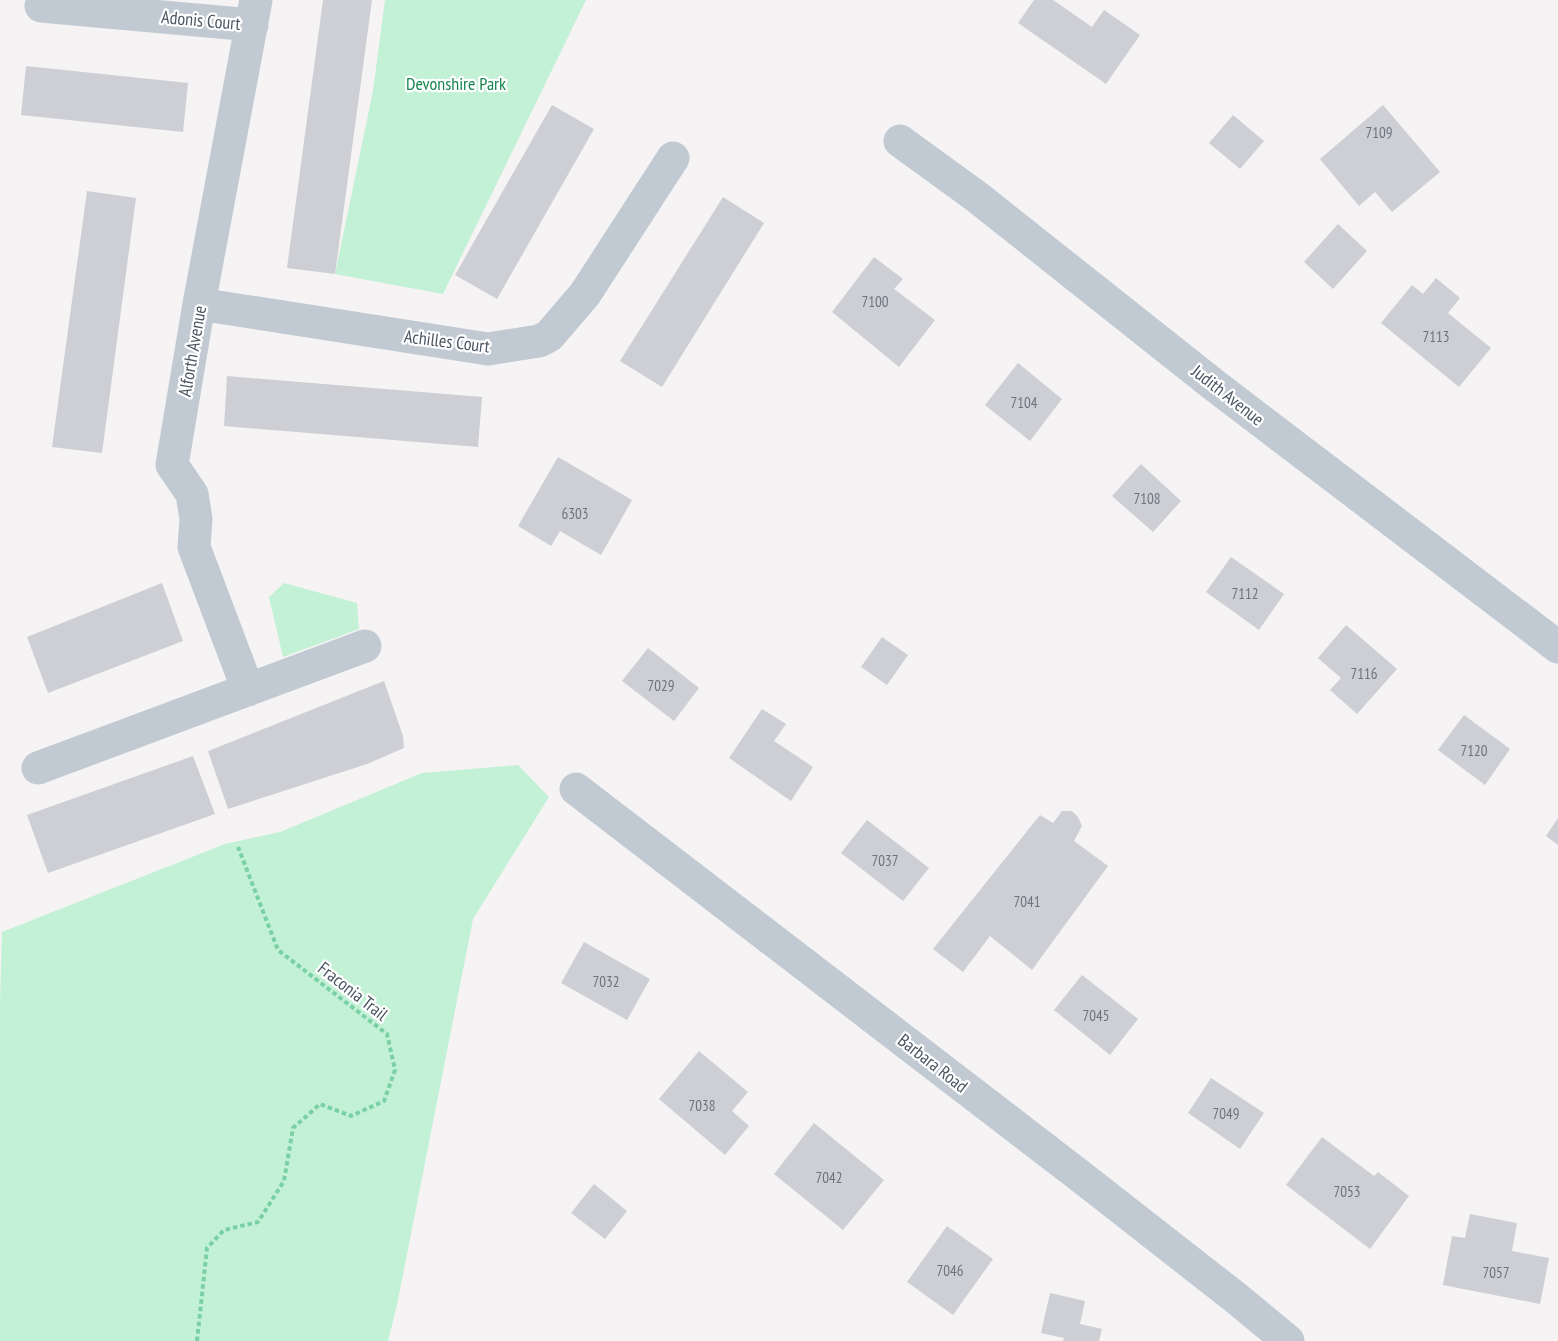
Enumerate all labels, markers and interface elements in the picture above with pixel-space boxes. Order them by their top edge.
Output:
street label: Adonis Court [160,5,242,35]
park label: Devonshire Park [406,72,506,95]
house number: 7109 [1365,123,1393,142]
house number: 7100 [861,292,889,311]
street label: Alforth Avenue [173,304,211,398]
street label: Achilles Court [403,324,491,358]
house number: 7113 [1422,327,1450,346]
street label: Judith Avenue [1186,359,1269,430]
house number: 7104 [1010,393,1038,412]
house number: 7108 [1133,489,1161,508]
house number: 6303 [561,504,589,523]
house number: 7112 [1231,584,1259,603]
house number: 7116 [1350,664,1378,683]
house number: 7029 [647,676,675,695]
house number: 7120 [1460,741,1488,760]
house number: 7037 [871,851,899,870]
house number: 7041 [1013,892,1041,911]
street label: Fraconia Trail [313,957,393,1026]
house number: 7032 [592,972,620,991]
house number: 7045 [1082,1006,1110,1025]
street label: Barbara Road [894,1029,972,1097]
house number: 7038 [688,1096,716,1115]
house number: 7049 [1212,1104,1240,1123]
house number: 7042 [815,1168,843,1187]
house number: 7053 [1333,1182,1361,1201]
house number: 7046 [936,1261,964,1280]
house number: 7057 [1482,1263,1510,1282]

